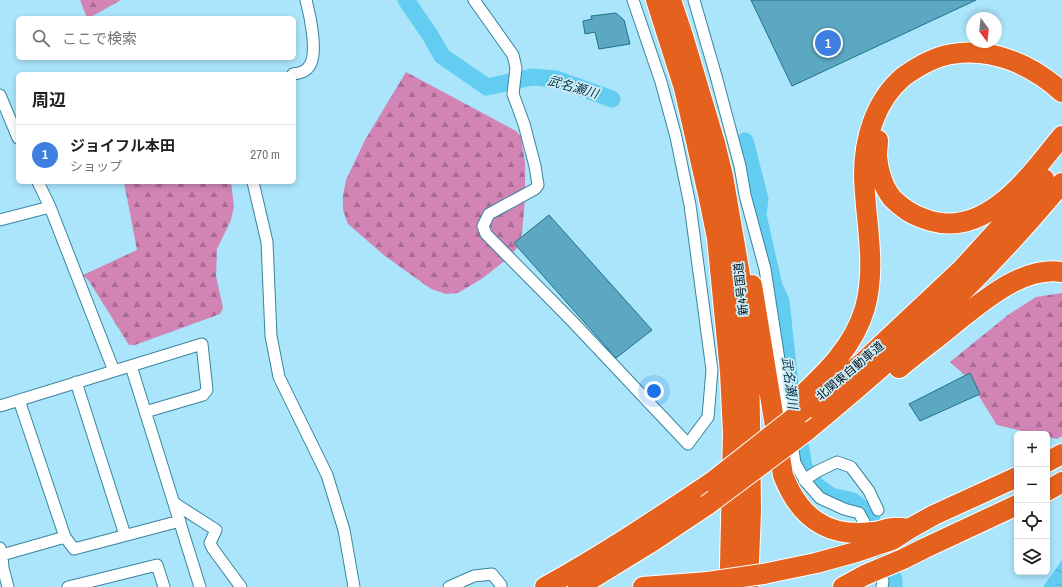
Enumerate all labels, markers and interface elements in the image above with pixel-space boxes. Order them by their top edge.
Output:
north arrow [966,12,1002,48]
search box [16,16,296,60]
icon: search [30,27,52,49]
text: ここで検索 [62,28,137,49]
pin: 1 [815,28,841,58]
water label: 武名瀬川 [546,72,602,103]
text: 周辺 [32,88,66,111]
text: ジョイフル本田 [70,135,175,156]
text: 1 [42,146,48,163]
text: 270 m [250,146,280,163]
text: ショップ [70,158,122,175]
street label: 新4号国道 [730,262,752,316]
street label: 北関東自動車道 [813,338,887,404]
water label: 武名瀬川 [778,356,802,412]
your location [644,381,664,401]
map controls [1014,431,1050,575]
button: + [1014,431,1050,467]
button: − [1014,467,1050,503]
button: locate [1014,503,1050,539]
button: layers [1014,539,1050,575]

